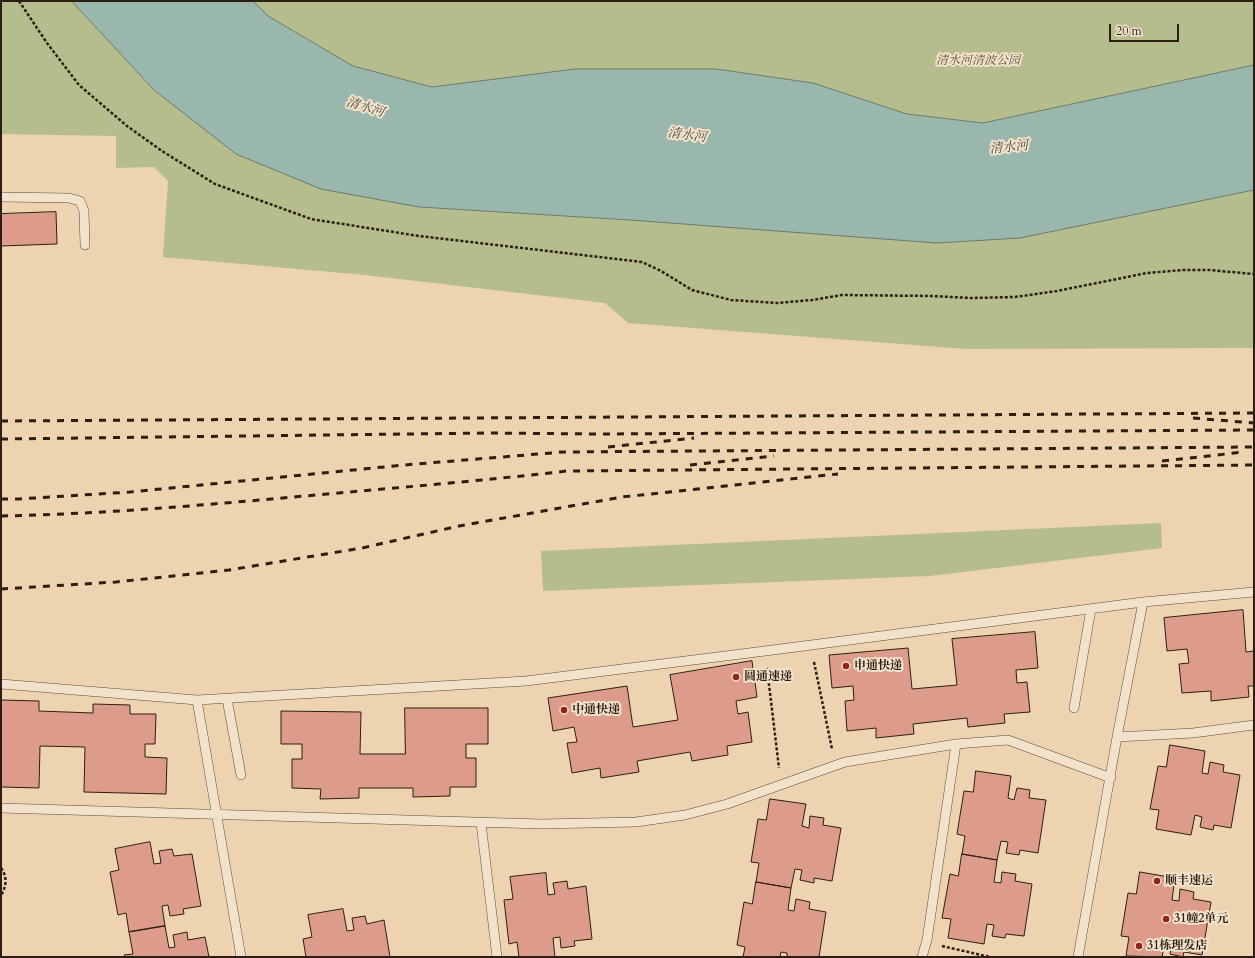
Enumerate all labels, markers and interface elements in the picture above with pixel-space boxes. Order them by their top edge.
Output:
scale bar [1111,16,1181,42]
text: 20 m [1116,23,1142,39]
park label: 清水河清波公园 [936,54,1020,68]
water label: 清水河 [344,95,386,121]
water label: 清水河 [667,126,707,146]
water label: 清水河 [989,138,1029,158]
place label: 申通快递 [854,659,902,673]
marker: 申通快递 [841,661,851,671]
place label: 圆通速递 [744,670,792,684]
marker: 圆通速递 [731,672,741,682]
place label: 中通快递 [572,703,620,717]
marker: 中通快递 [559,705,569,715]
place label: 顺丰速运 [1165,874,1213,888]
marker: 顺丰速运 [1152,876,1162,886]
place label: 31幢2单元 [1174,912,1228,926]
marker: 31幢2单元 [1161,914,1171,924]
place label: 31栋理发店 [1147,939,1207,953]
marker: 31栋理发店 [1134,941,1144,951]

